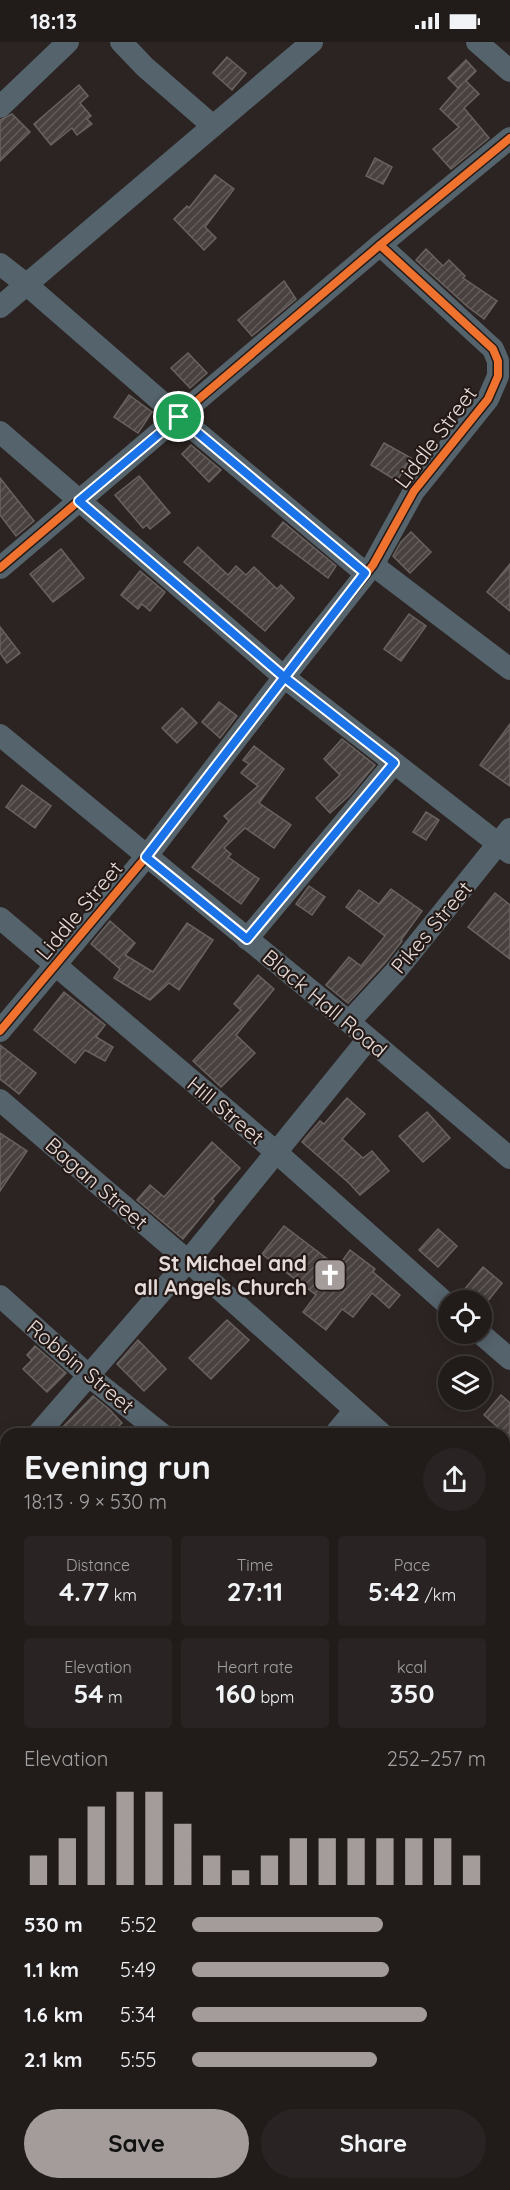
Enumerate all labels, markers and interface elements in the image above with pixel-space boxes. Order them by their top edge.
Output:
text: 18:13 [30,7,77,35]
street label: Liddle Street [388,381,482,493]
pin [153,391,204,442]
icon: arrive [162,400,195,433]
street label: Liddle Street [30,855,128,965]
street label: Pikes Street [385,876,477,978]
street label: Black Hall Road [258,943,392,1063]
street label: Hill Street [182,1070,270,1150]
street label: Bagan Street [40,1131,154,1235]
place label: St Michael and all Angels Church [134,1250,307,1300]
church icon: St Michael and all Angels Church [312,1257,348,1293]
map controls [438,1290,492,1410]
button: locate [438,1290,492,1344]
street label: Robbin Street [22,1314,140,1418]
button: layers [438,1356,492,1410]
text: Evening run [24,1446,211,1487]
button: share [423,1448,486,1511]
text: 18:13 · 9 × 530 m [24,1489,167,1514]
text: Distance [66,1555,130,1575]
text: Time [237,1555,273,1575]
text: Pace [394,1555,430,1575]
text: 4.77 [59,1575,109,1608]
text: 27:11 [227,1575,283,1608]
text: 5:42 [368,1575,420,1608]
text: km [109,1585,137,1605]
text: /km [420,1585,456,1605]
text: Elevation [64,1657,132,1677]
text: Heart rate [217,1657,293,1677]
text: kcal [397,1657,427,1677]
text: 54 [73,1677,104,1710]
text: 160 [216,1677,256,1710]
text: 350 [390,1677,434,1710]
text: m [104,1687,123,1707]
text: bpm [256,1687,294,1707]
text: Elevation [24,1746,108,1771]
text: 252–257 m [387,1746,486,1771]
text: 530 m [24,1912,83,1937]
text: 5:52 [120,1912,157,1937]
text: 1.1 km [24,1957,79,1982]
text: 5:49 [120,1957,156,1982]
text: 1.6 km [24,2002,83,2027]
text: 5:34 [120,2002,156,2027]
text: 2.1 km [24,2047,83,2072]
text: 5:55 [120,2047,156,2072]
button: Save [24,2109,249,2178]
button: Share [261,2109,486,2178]

